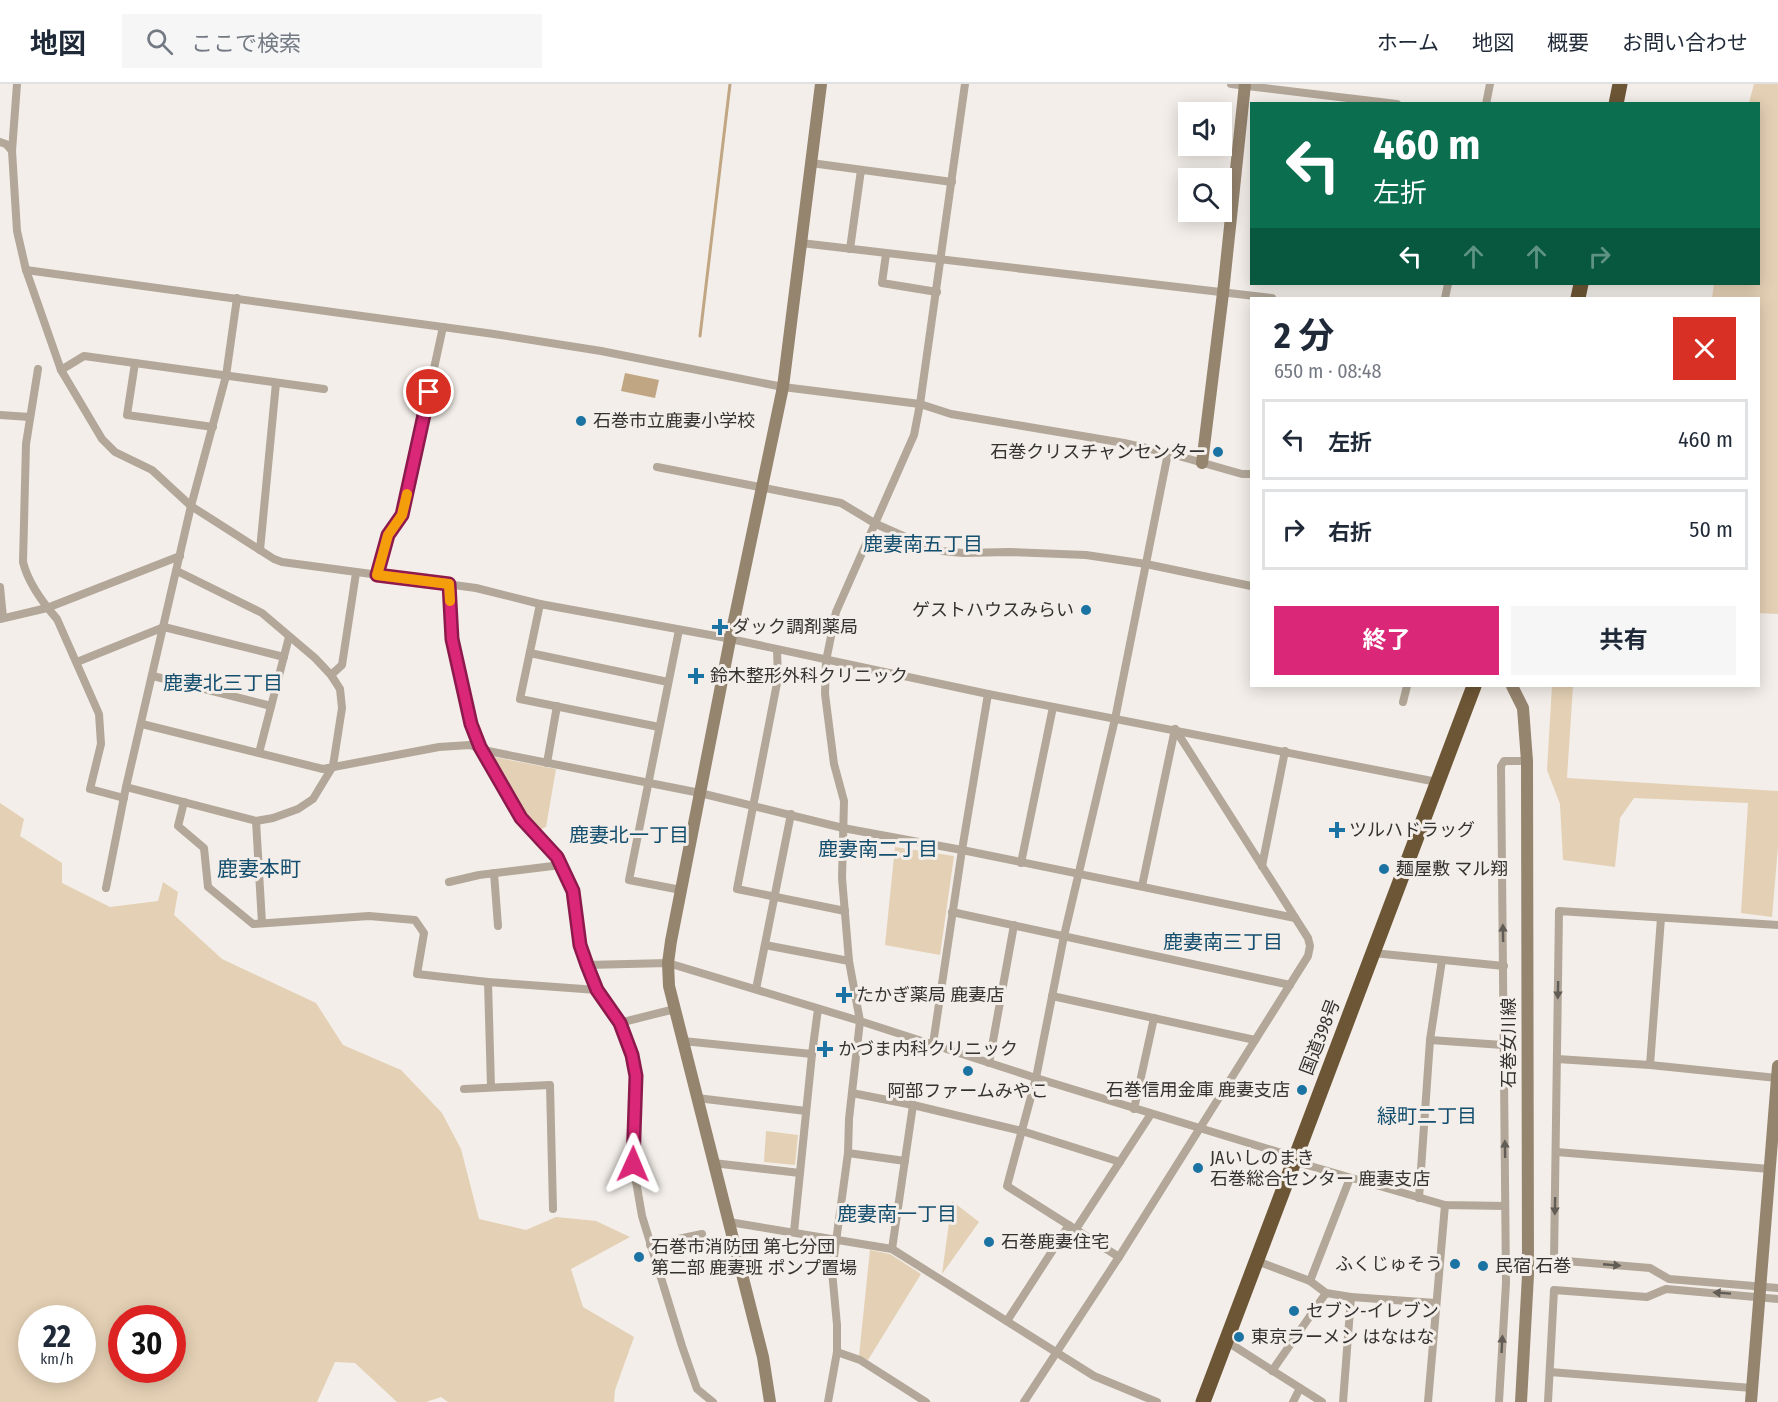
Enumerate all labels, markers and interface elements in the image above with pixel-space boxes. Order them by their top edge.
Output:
search box [122,14,542,68]
icon: search [143,25,176,58]
text: 地図 [30,27,86,60]
text: ここで検索 [191,30,301,57]
text: ホーム [1377,30,1439,56]
text: 地図 [1472,30,1514,56]
text: 概要 [1547,30,1589,56]
text: お問い合わせ [1622,30,1748,56]
map controls [1178,102,1232,222]
button: sound [1178,102,1232,156]
text: 460 m [1373,120,1480,170]
icon: left [1274,126,1352,204]
button: search [1178,168,1232,222]
text: 左折 [1373,177,1427,209]
icon: left [1394,240,1427,273]
icon: ahead [1457,240,1490,273]
icon: ahead [1520,240,1553,273]
icon: right [1583,240,1616,273]
text: 2 分 [1274,314,1334,358]
button: close [1673,317,1736,380]
text: 650 m · 08:48 [1274,359,1381,383]
pin [403,366,454,417]
icon: arrive [412,375,445,408]
place label: 石巻市立鹿妻小学校 [593,410,755,432]
marker: 石巻市立鹿妻小学校 [574,414,588,428]
icon: left [1277,423,1310,456]
text: 460 m [1678,426,1733,453]
text: 左折 [1328,429,1372,456]
place label: 石巻クリスチャンセンター [990,441,1206,463]
marker: 石巻クリスチャンセンター [1211,445,1225,459]
icon: right [1277,513,1310,546]
text: 50 m [1689,516,1733,543]
text: 右折 [1328,519,1372,546]
district label: 鹿妻南五丁目 [863,532,983,556]
place label: ゲストハウスみらい [912,599,1074,621]
marker: ゲストハウスみらい [1079,603,1093,617]
button: 終了 [1274,606,1499,675]
button: 共有 [1511,606,1736,675]
place label: ダック調剤薬局 [732,616,858,638]
marker: ダック調剤薬局 [713,620,727,634]
place label: 鈴木整形外科クリニック [710,665,908,687]
marker: 鈴木整形外科クリニック [687,667,705,685]
district label: 鹿妻北三丁目 [163,671,283,695]
place label: ツルハドラッグ [1349,819,1475,841]
district label: 鹿妻北一丁目 [569,823,689,847]
marker: ツルハドラッグ [1330,823,1344,837]
district label: 鹿妻南二丁目 [818,837,938,861]
district label: 鹿妻本町 [217,856,301,882]
place label: 麺屋敷 マル翔 [1396,858,1508,880]
marker: 麺屋敷 マル翔 [1377,862,1391,876]
one-way arrow [1498,923,1508,942]
district label: 鹿妻南三丁目 [1163,930,1283,954]
one-way arrow [1553,981,1563,1000]
place label: たかぎ薬局 鹿妻店 [856,984,1004,1006]
marker: たかぎ薬局 鹿妻店 [837,988,851,1002]
street label: 国道398号 [1295,996,1345,1078]
street label: 石巻女川線 [1498,998,1520,1088]
place label: かづま内科クリニック [838,1038,1018,1060]
marker: かづま内科クリニック [816,1040,834,1058]
marker: 阿部ファームみやこ [961,1064,975,1078]
place label: 石巻信用金庫 鹿妻支店 [1106,1079,1290,1101]
place label: 阿部ファームみやこ [887,1080,1049,1102]
marker: 石巻信用金庫 鹿妻支店 [1295,1083,1309,1097]
district label: 緑町二丁目 [1377,1104,1477,1128]
position arrow [601,1132,665,1196]
one-way arrow [1500,1139,1509,1158]
place label: JAいしのまき 石巻総合センター 鹿妻支店 [1210,1147,1430,1190]
marker: JAいしのまき 石巻総合センター 鹿妻支店 [1191,1161,1205,1175]
one-way arrow [1550,1197,1559,1216]
district label: 鹿妻南一丁目 [837,1202,957,1226]
place label: 石巻鹿妻住宅 [1001,1231,1109,1253]
marker: 石巻鹿妻住宅 [982,1235,996,1249]
place label: 石巻市消防団 第七分団 第二部 鹿妻班 ポンプ置場 [651,1236,857,1279]
marker: 石巻市消防団 第七分団 第二部 鹿妻班 ポンプ置場 [632,1250,646,1264]
place label: ふくじゅそう [1335,1253,1443,1275]
place label: 民宿 石巻 [1495,1255,1571,1277]
marker: ふくじゅそう [1448,1257,1462,1271]
marker: 民宿 石巻 [1476,1259,1490,1273]
one-way arrow [1602,1260,1621,1270]
one-way arrow [1713,1288,1732,1298]
place label: セブン-イレブン [1306,1300,1439,1322]
marker: セブン-イレブン [1287,1304,1301,1318]
speed limit sign: 30 [108,1305,186,1383]
text: 22 [43,1319,71,1355]
place label: 東京ラーメン はなはな [1251,1326,1435,1348]
marker: 東京ラーメン はなはな [1232,1330,1246,1344]
one-way arrow [1498,1334,1507,1353]
text: km/h [40,1350,74,1368]

